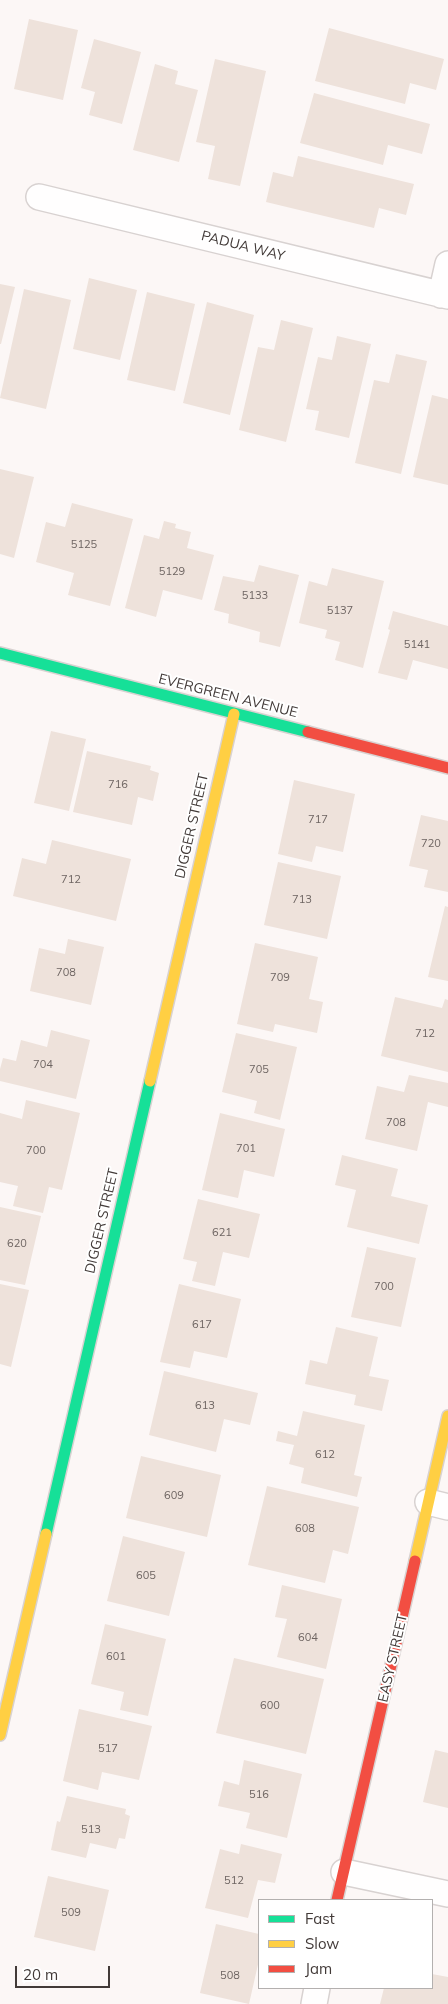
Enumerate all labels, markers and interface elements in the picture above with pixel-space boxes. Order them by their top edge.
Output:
street label: PADUA WAY [199,227,287,265]
house number: 5125 [71,538,97,552]
house number: 5129 [159,565,185,579]
house number: 5133 [242,589,268,603]
house number: 5137 [327,604,353,618]
house number: 5141 [404,638,430,652]
street label: EVERGREEN AVENUE [157,671,299,721]
street label: DIGGER STREET [172,772,212,880]
house number: 716 [108,778,128,792]
house number: 717 [308,813,328,827]
house number: 720 [421,837,441,851]
house number: 712 [61,873,81,887]
house number: 713 [292,893,312,907]
house number: 708 [56,966,76,980]
house number: 709 [270,971,290,985]
house number: 712 [415,1027,435,1041]
house number: 704 [33,1058,53,1072]
house number: 705 [249,1063,269,1077]
house number: 708 [386,1116,406,1130]
house number: 701 [236,1142,256,1156]
house number: 700 [26,1144,46,1158]
street label: DIGGER STREET [82,1167,122,1275]
house number: 621 [212,1226,232,1240]
house number: 620 [7,1237,27,1251]
house number: 700 [374,1280,394,1294]
house number: 617 [192,1318,212,1332]
house number: 613 [195,1399,215,1413]
house number: 612 [315,1448,335,1462]
house number: 609 [164,1489,184,1503]
house number: 608 [295,1522,315,1536]
house number: 605 [136,1569,156,1583]
street label: EASY STREET [375,1612,411,1704]
house number: 604 [298,1631,318,1645]
house number: 601 [106,1650,126,1664]
house number: 600 [260,1699,280,1713]
house number: 517 [98,1742,118,1756]
house number: 516 [249,1788,269,1802]
house number: 513 [81,1823,101,1837]
house number: 512 [224,1874,244,1888]
legend [258,1899,433,1989]
house number: 509 [61,1906,81,1920]
text: Fast [305,1909,335,1928]
text: Slow [305,1934,339,1953]
scale bar [18,1956,112,1988]
text: Jam [305,1959,332,1978]
text: 20 m [23,1965,58,1984]
house number: 508 [220,1969,240,1983]

